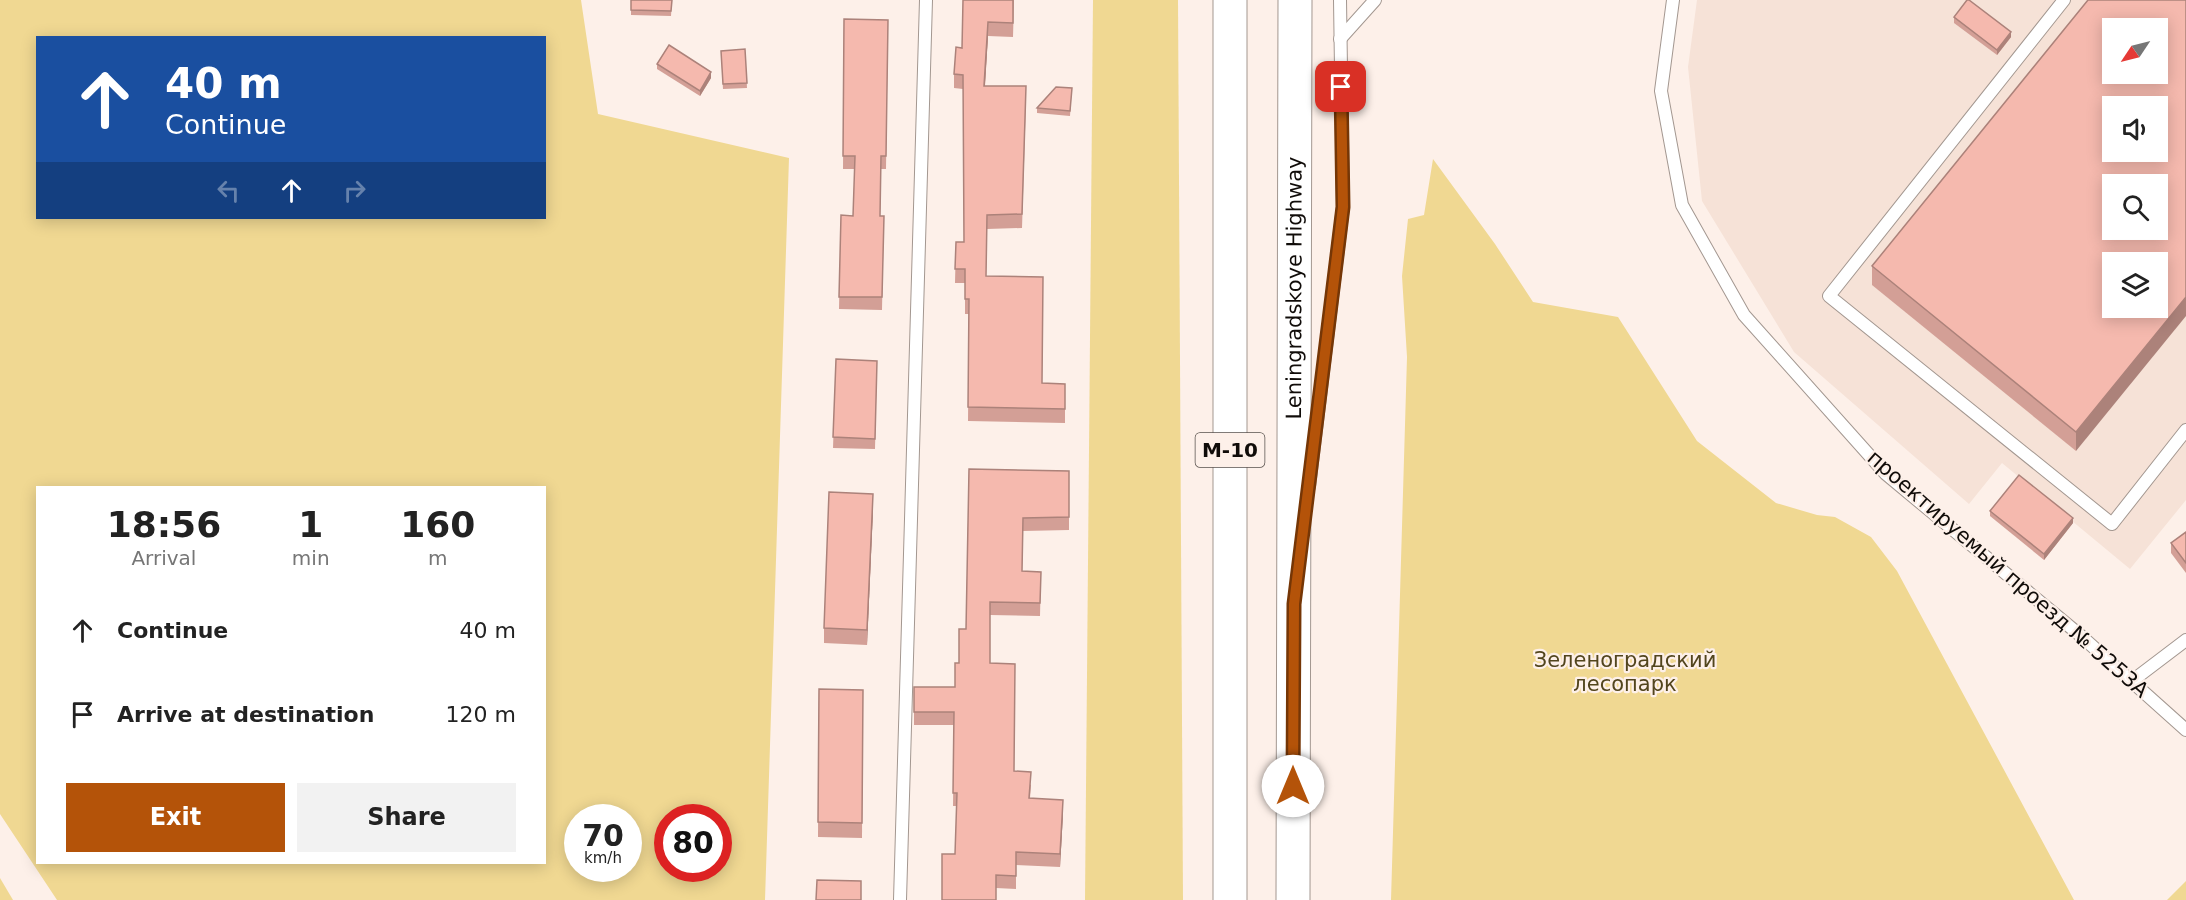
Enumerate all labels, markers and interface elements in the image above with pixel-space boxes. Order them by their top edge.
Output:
north arrow [2102,18,2168,84]
map controls [2102,18,2168,318]
text: 40 m [165,59,282,108]
icon: ahead [66,60,144,138]
pin [1315,61,1366,112]
icon: arrive [1324,70,1357,103]
button: sound [2102,96,2168,162]
text: Continue [165,109,286,140]
street label: Leningradskoye Highway [1282,156,1307,420]
icon: left [212,174,245,207]
icon: ahead [275,174,308,207]
icon: right [338,174,371,207]
button: search [2102,174,2168,240]
button: layers [2102,252,2168,318]
road number: М-10 [1196,433,1264,467]
street label: проектируемый проезд № 5253А [1863,445,2154,703]
text: 18:56 [107,504,221,545]
text: 1 [298,504,323,545]
text: 160 [400,504,475,545]
text: Arrival [131,546,196,570]
text: min [292,546,330,570]
text: m [428,546,448,570]
icon: ahead [66,614,99,647]
text: Continue [117,618,228,643]
text: 40 m [460,618,516,643]
park label: Зеленоградский лесопарк [1534,648,1716,696]
icon: arrive [66,698,99,731]
text: Arrive at destination [117,702,374,727]
text: 120 m [446,702,516,727]
position arrow [1261,754,1325,818]
button: Exit [66,783,285,852]
button: Share [297,783,516,852]
speed limit sign: 80 [654,804,732,882]
text: 70 [582,818,624,853]
text: km/h [584,849,622,867]

